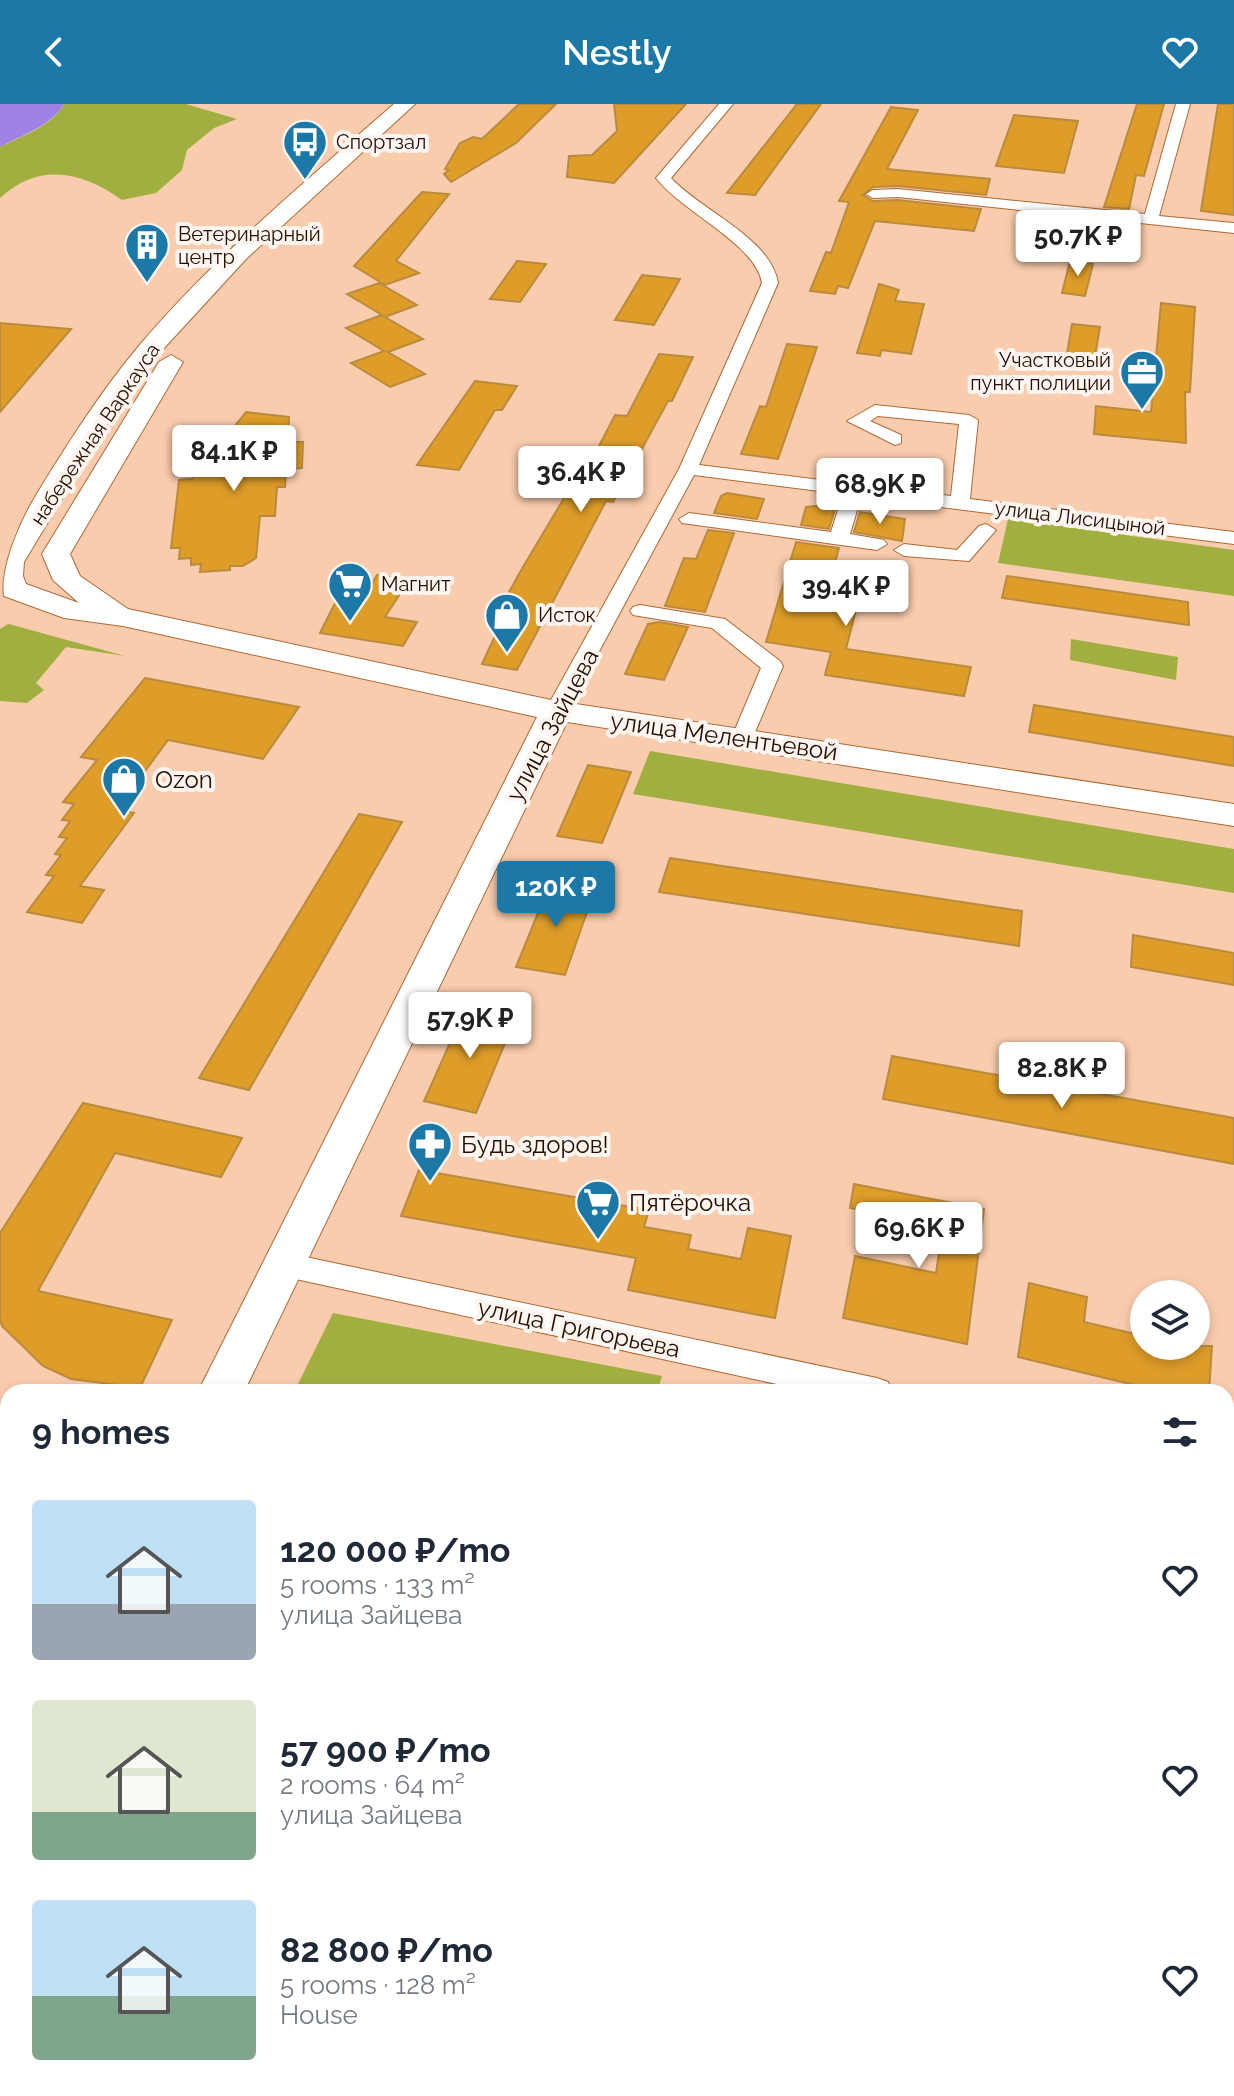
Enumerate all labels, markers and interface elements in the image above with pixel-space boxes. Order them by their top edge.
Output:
icon: back [32,30,76,74]
icon: heart [1158,30,1202,74]
text: Nestly [562,31,672,73]
bus stop icon: Спортзал [281,118,329,181]
place label: Спортзал [336,130,426,154]
pin: 50.7K ₽ [1004,210,1152,278]
building icon: Ветеринарный центр [123,221,171,284]
text: 50.7K ₽ [1034,221,1122,251]
place label: Ветеринарный центр [178,222,321,269]
street label: набережная Варкауса [25,338,165,530]
place label: Участковый пункт полиции [970,348,1111,395]
office icon: Участковый пункт полиции [1118,348,1166,411]
pin: 84.1K ₽ [160,425,308,493]
text: 84.1K ₽ [190,436,278,466]
pin: 36.4K ₽ [507,446,655,514]
text: 36.4K ₽ [536,457,626,487]
pin: 68.9K ₽ [806,458,954,526]
text: 68.9K ₽ [834,469,926,499]
street label: улица Лисицыной [993,496,1167,540]
supermarket icon: Магнит [326,560,374,623]
pin: 39.4K ₽ [772,560,920,628]
text: 39.4K ₽ [802,571,890,601]
place label: Магнит [381,572,451,596]
shop icon: Исток [483,591,531,654]
place label: Исток [538,603,596,627]
street label: улица Зайцева [500,644,604,806]
street label: улица Мелентьевой [608,706,840,766]
shop icon: Ozon [100,755,148,818]
place label: Ozon [155,765,213,794]
pin: 120K ₽ [491,861,621,929]
text: 120K ₽ [515,872,597,902]
pin: 57.9K ₽ [396,992,544,1060]
text: 57.9K ₽ [426,1003,514,1033]
pin: 82.8K ₽ [988,1042,1136,1110]
text: 82.8K ₽ [1017,1053,1107,1083]
pharmacy icon: Будь здоров! [406,1120,454,1183]
place label: Будь здоров! [461,1130,609,1159]
supermarket icon: Пятёрочка [574,1178,622,1241]
place label: Пятёрочка [629,1188,751,1217]
pin: 69.6K ₽ [845,1202,993,1270]
text: 69.6K ₽ [873,1213,965,1243]
map controls [1130,1280,1210,1360]
button: layers [1130,1280,1210,1360]
street label: улица Григорьева [475,1292,683,1364]
icon: filters [1158,1410,1202,1454]
text: 9 homes [32,1412,170,1452]
text: 120 000 ₽/mo [280,1530,510,1570]
icon: home [96,1532,192,1628]
icon: heart [1158,1558,1202,1602]
text: 5 rooms · 133 m² [280,1570,475,1600]
text: улица Зайцева [280,1600,462,1630]
text: 57 900 ₽/mo [280,1730,491,1770]
icon: home [96,1732,192,1828]
icon: heart [1158,1758,1202,1802]
text: 2 rooms · 64 m² [280,1770,465,1800]
text: улица Зайцева [280,1800,462,1830]
text: 82 800 ₽/mo [280,1930,493,1970]
icon: home [96,1932,192,2028]
icon: heart [1158,1958,1202,2002]
text: 5 rooms · 128 m² [280,1970,476,2000]
text: House [280,2000,358,2030]

